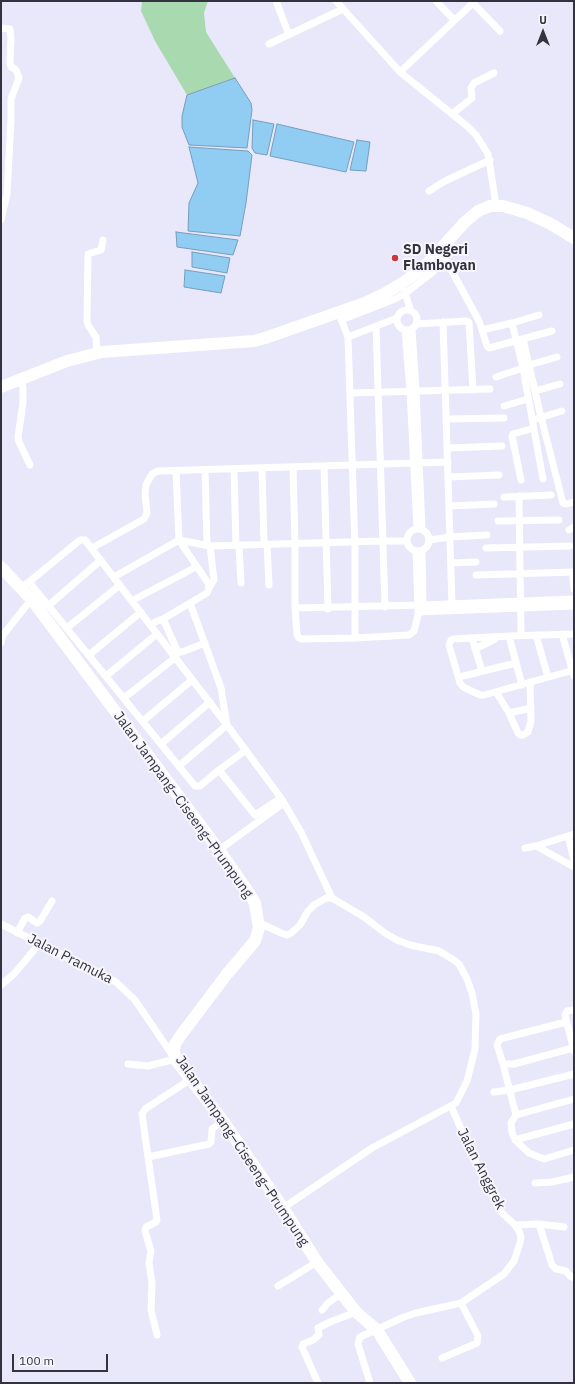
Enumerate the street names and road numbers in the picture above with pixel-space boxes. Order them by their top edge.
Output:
street label: Jalan Jampang–Ciseeng–Prumpung [110,708,256,902]
street label: Jalan Pramuka [25,930,115,988]
street label: Jalan Jampang–Ciseeng–Prumpung [172,1052,312,1250]
street label: Jalan Anggrek [453,1126,509,1212]

